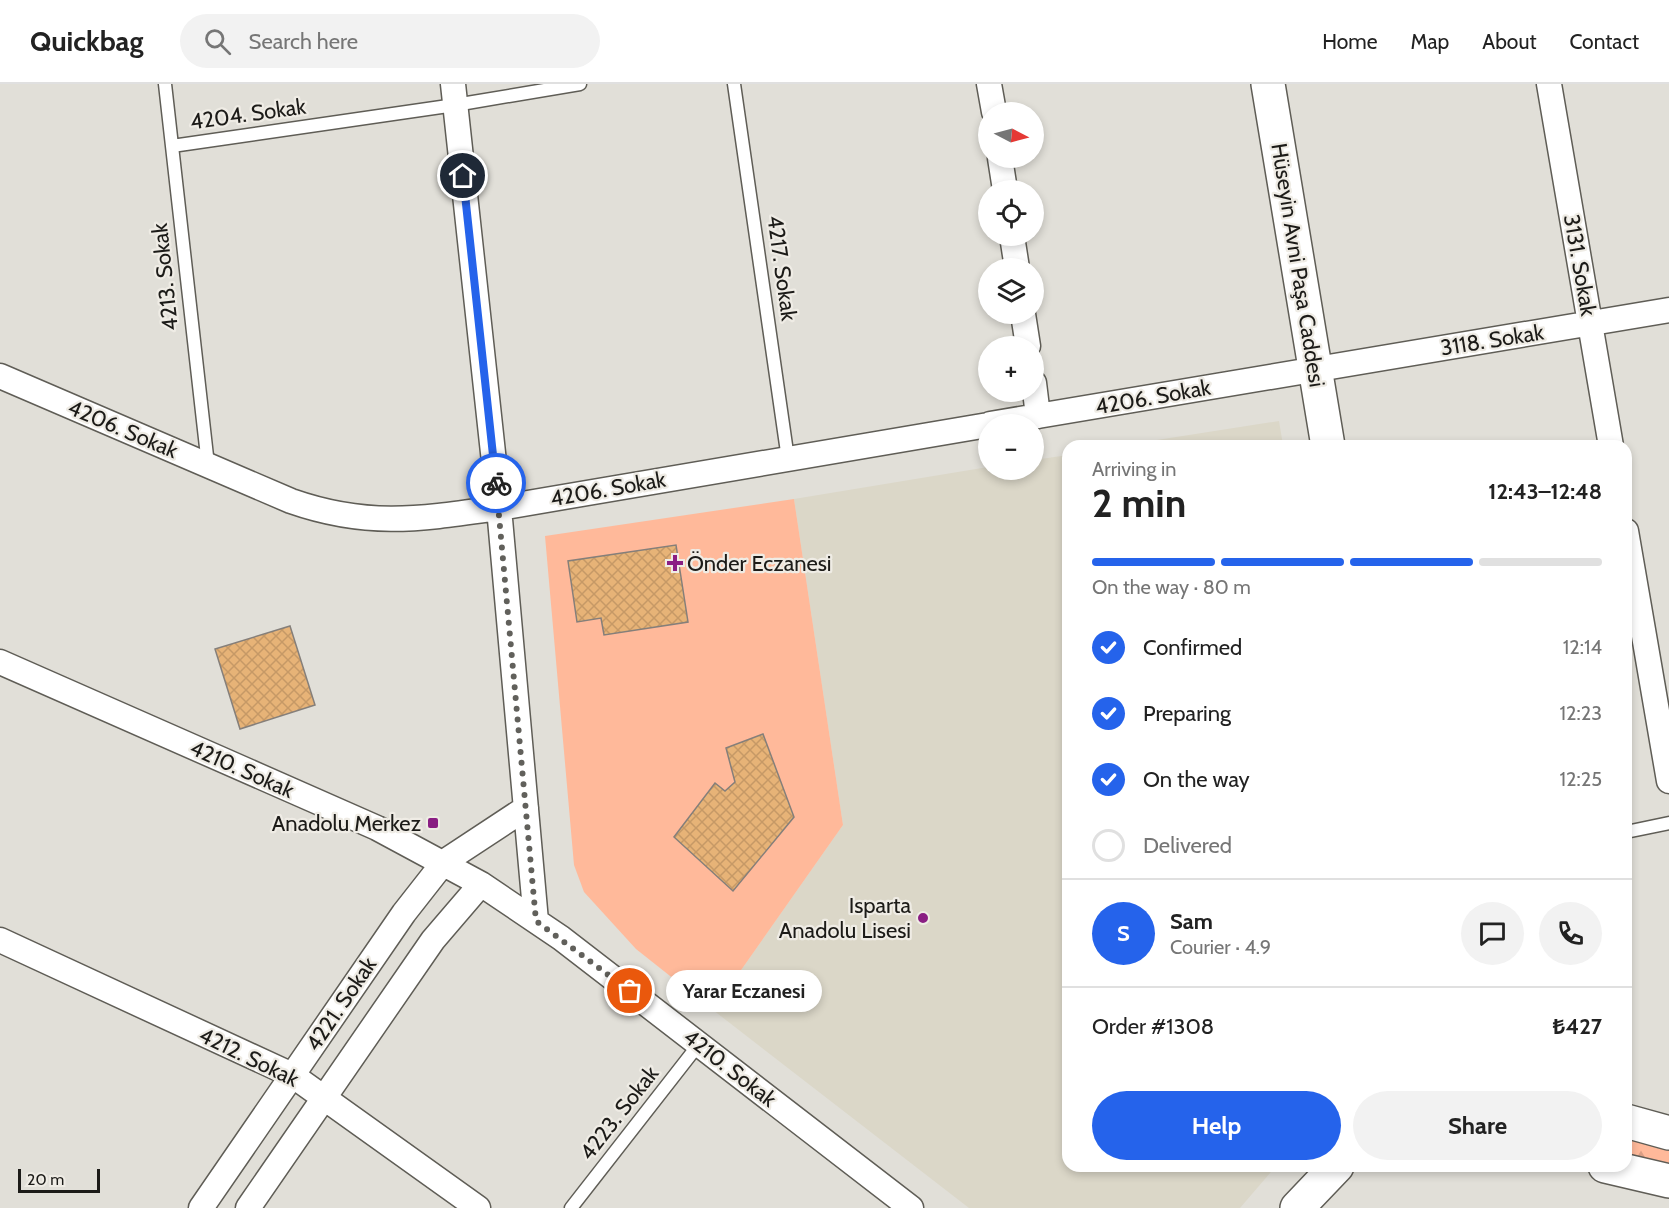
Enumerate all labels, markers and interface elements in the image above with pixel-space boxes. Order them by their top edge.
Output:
search box [180,14,600,68]
text: Quickbag [30,24,144,58]
icon: search [201,25,234,58]
text: Search here [249,28,358,55]
text: Home [1322,29,1378,54]
text: Map [1411,29,1449,54]
text: About [1482,29,1536,54]
text: Contact [1569,29,1639,54]
street label: 4204. Sokak [188,92,308,135]
north arrow [978,102,1044,168]
map controls [978,102,1044,480]
street label: Hüseyin Avni Paşa Caddesi [1265,141,1331,389]
pin [437,150,488,201]
icon: home [446,159,479,192]
button: locate [978,180,1044,246]
street label: 3131. Sokak [1558,212,1602,318]
street label: 4217. Sokak [761,214,803,323]
street label: 4213. Sokak [146,222,184,332]
button: layers [978,258,1044,324]
street label: 3118. Sokak [1438,318,1546,361]
button: + [978,336,1044,402]
street label: 4206. Sokak [1093,374,1213,420]
street label: 4206. Sokak [64,394,182,464]
button: − [978,414,1044,480]
courier [466,453,526,513]
text: Arriving in [1092,457,1176,481]
street label: 4206. Sokak [548,466,668,512]
icon: bike [480,467,513,500]
text: 12:43–12:48 [1488,478,1602,505]
text: 2 min [1092,479,1186,527]
place label: Önder Eczanesi [687,550,832,577]
marker: Önder Eczanesi [668,556,682,570]
text: On the way · 80 m [1092,575,1251,599]
icon: check [1092,631,1125,664]
text: Confirmed [1143,634,1242,661]
text: 12:14 [1563,635,1602,659]
icon: check [1092,697,1125,730]
text: Preparing [1143,700,1231,727]
text: 12:23 [1560,701,1602,725]
street label: 4210. Sokak [186,734,298,804]
icon: check [1092,763,1125,796]
text: On the way [1143,766,1250,793]
text: 12:25 [1560,767,1602,791]
place label: Anadolu Merkez [272,810,421,837]
marker: Anadolu Merkez [426,816,440,830]
text: Delivered [1143,832,1232,859]
place label: Isparta Anadolu Lisesi [779,892,911,944]
button: chat [1461,902,1524,965]
button: phone [1539,902,1602,965]
text: Sam [1170,908,1213,935]
marker: Isparta Anadolu Lisesi [916,911,930,925]
text: S [1117,920,1130,947]
text: Courier · 4.9 [1170,935,1271,959]
street label: 4221. Sokak [300,952,382,1056]
pin [604,965,655,1016]
callout: Yarar Eczanesi [666,970,822,1012]
icon: bag [613,974,646,1007]
text: Yarar Eczanesi [683,979,805,1003]
text: Order #1308 [1092,1013,1214,1040]
text: ₺427 [1552,1013,1602,1040]
street label: 4212. Sokak [195,1021,303,1093]
street label: 4210. Sokak [678,1023,782,1113]
street label: 4223. Sokak [574,1060,664,1166]
button: Help [1092,1091,1341,1160]
button: Share [1353,1091,1602,1160]
scale bar [18,1166,100,1194]
text: 20 m [27,1170,64,1189]

